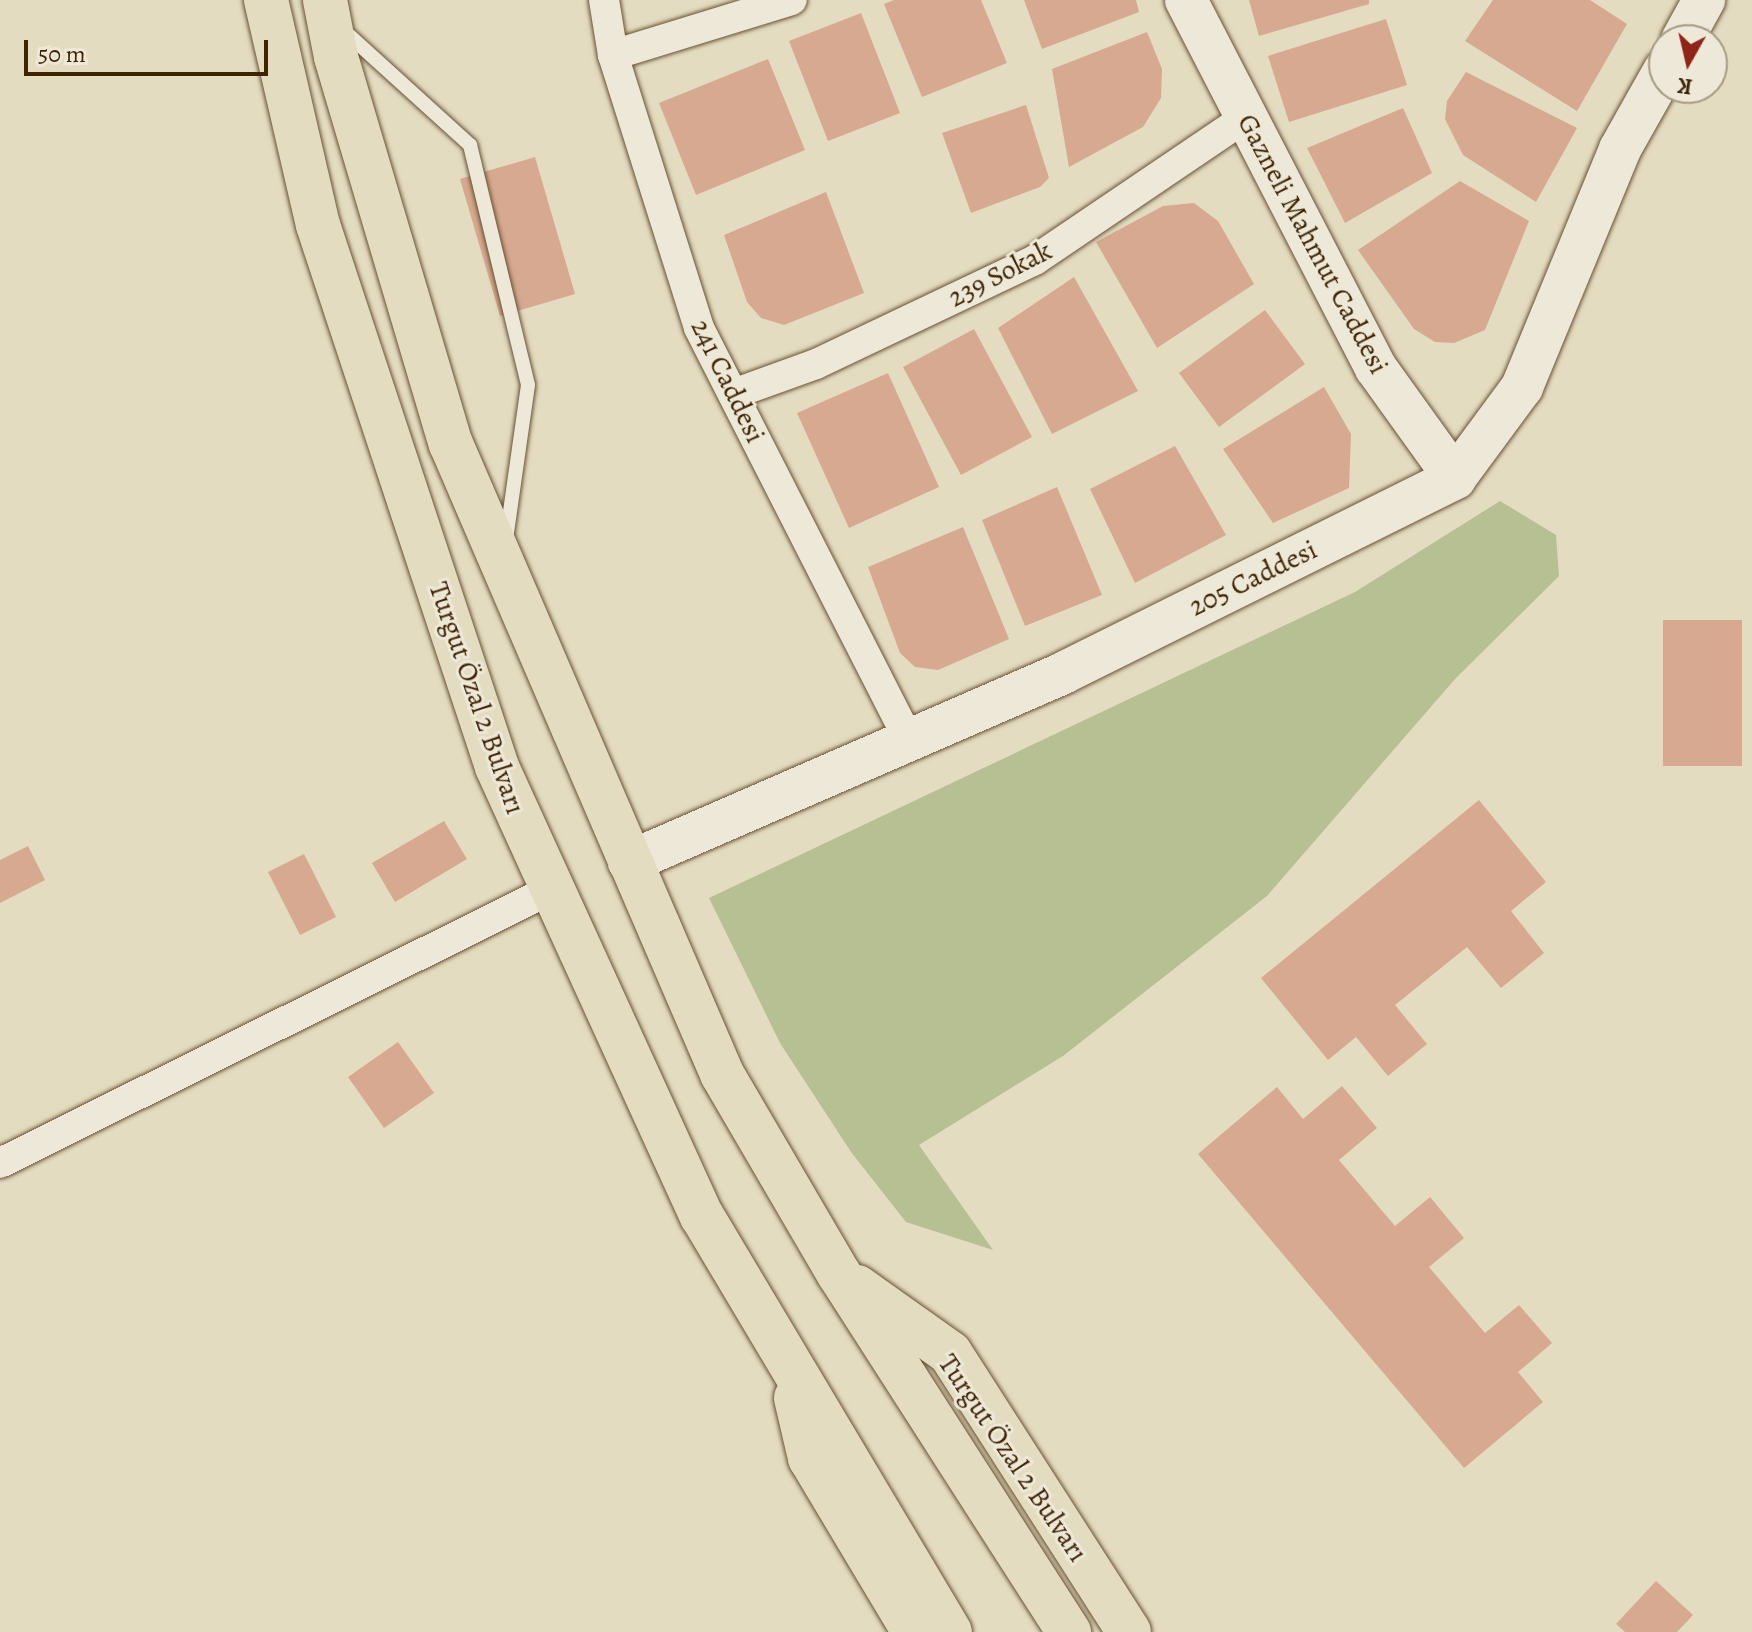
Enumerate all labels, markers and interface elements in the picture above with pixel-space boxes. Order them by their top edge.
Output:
scale bar [28,24,272,74]
north arrow [1648,24,1728,104]
text: 50 m [38,38,86,70]
text: K [1676,70,1694,102]
street label: Gazneli Mahmut Caddesi [1230,108,1396,380]
street label: 239 Sokak [943,234,1057,314]
street label: 241 Caddesi [684,314,772,448]
street label: 205 Caddesi [1184,533,1322,623]
street label: Turgut Özal 2 Bulvarı [422,578,532,818]
street label: Turgut Özal 2 Bulvarı [931,1348,1095,1568]

